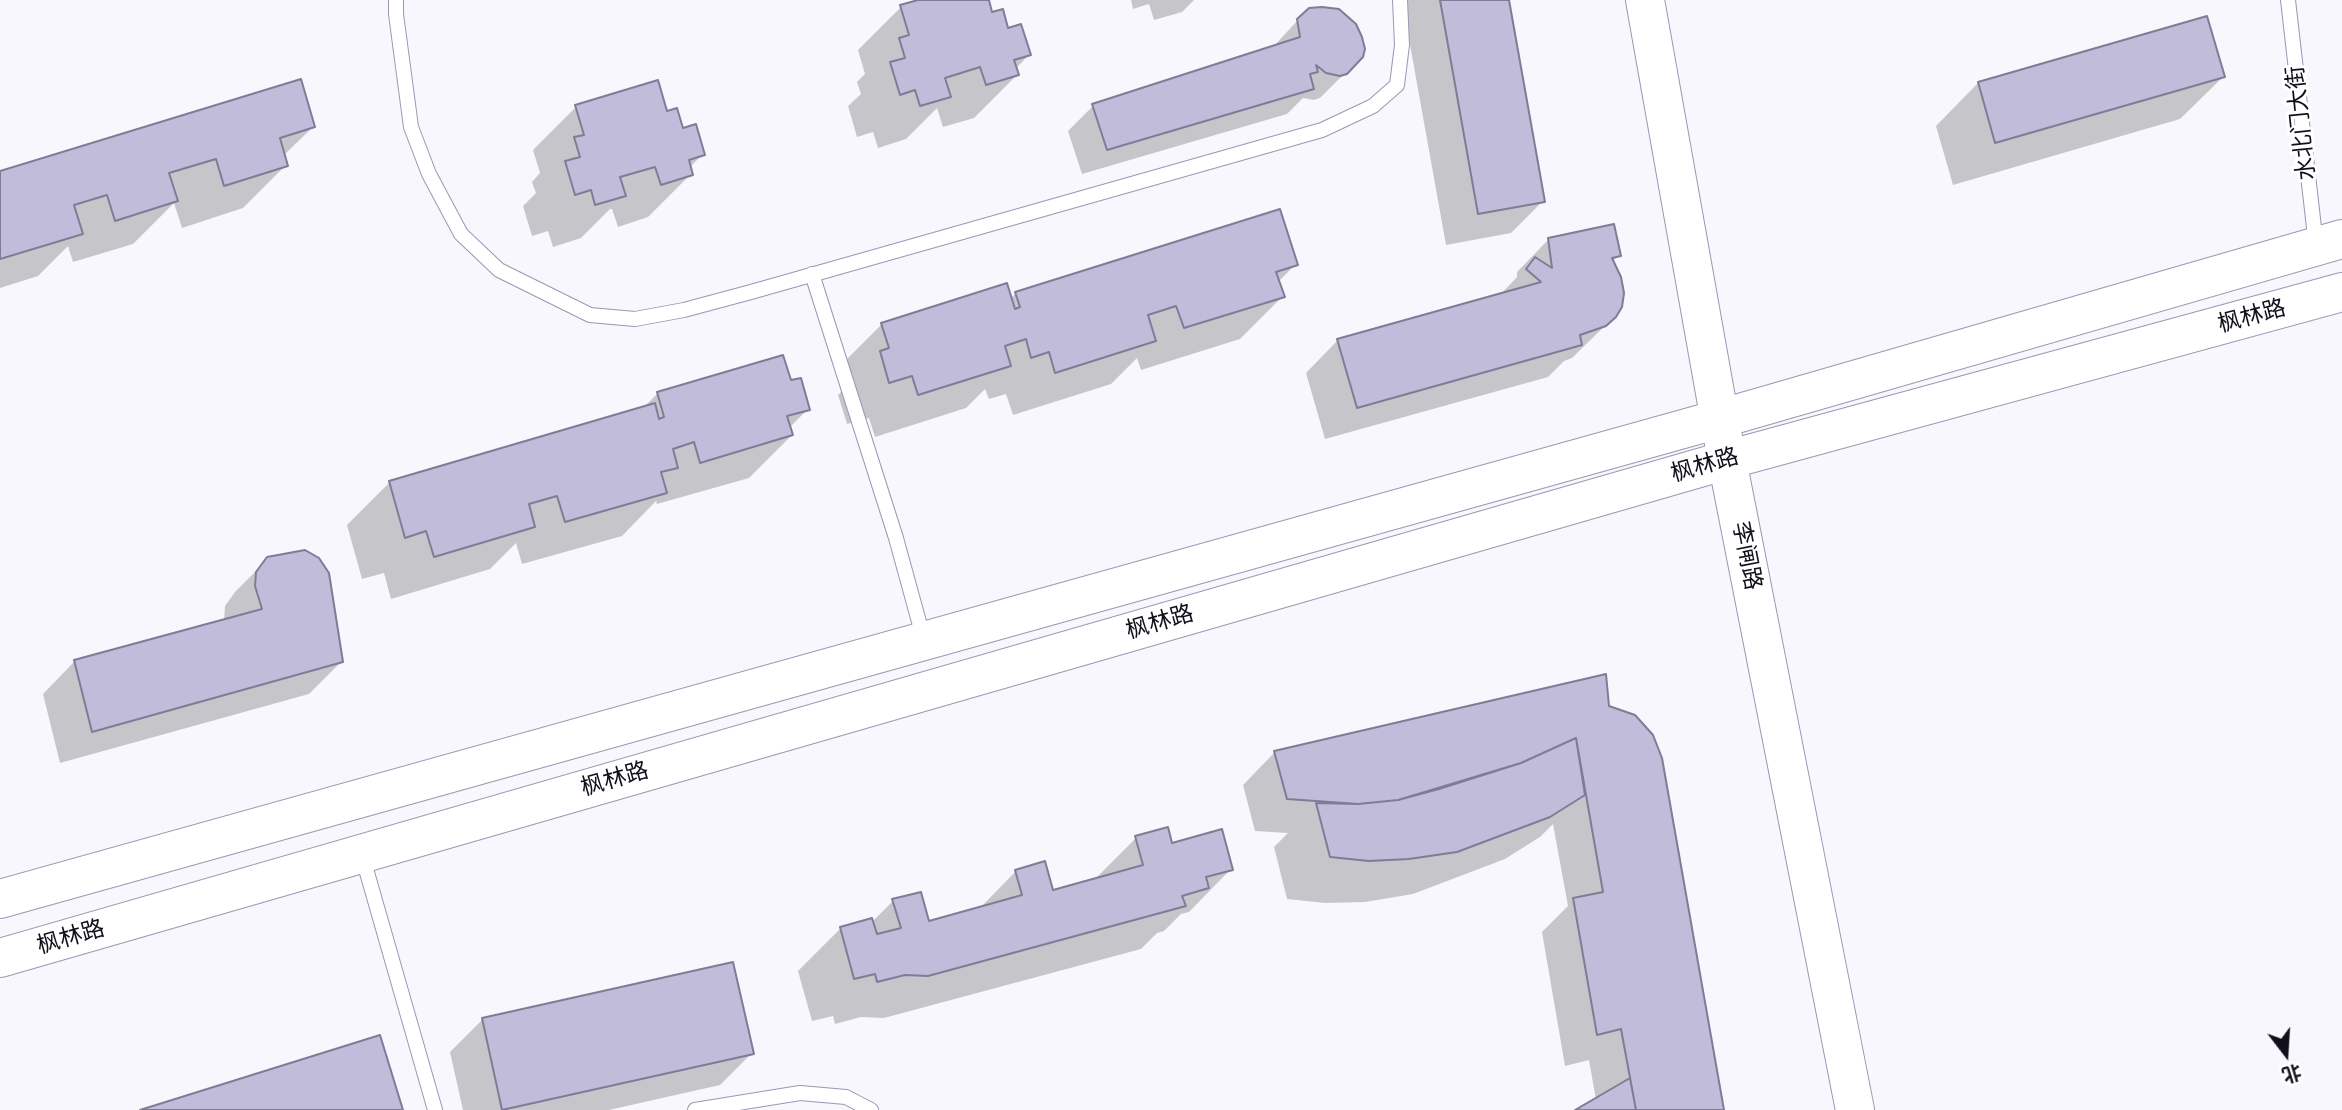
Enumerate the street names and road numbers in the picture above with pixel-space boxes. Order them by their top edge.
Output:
street label: 水北门大街 [2282,64,2322,182]
street label: 枫林路 [2215,295,2289,339]
street label: 枫林路 [1668,443,1742,489]
street label: 李闸路 [1726,520,1766,592]
street label: 枫林路 [1123,600,1197,646]
street label: 枫林路 [578,757,652,803]
street label: 枫林路 [34,915,108,961]

